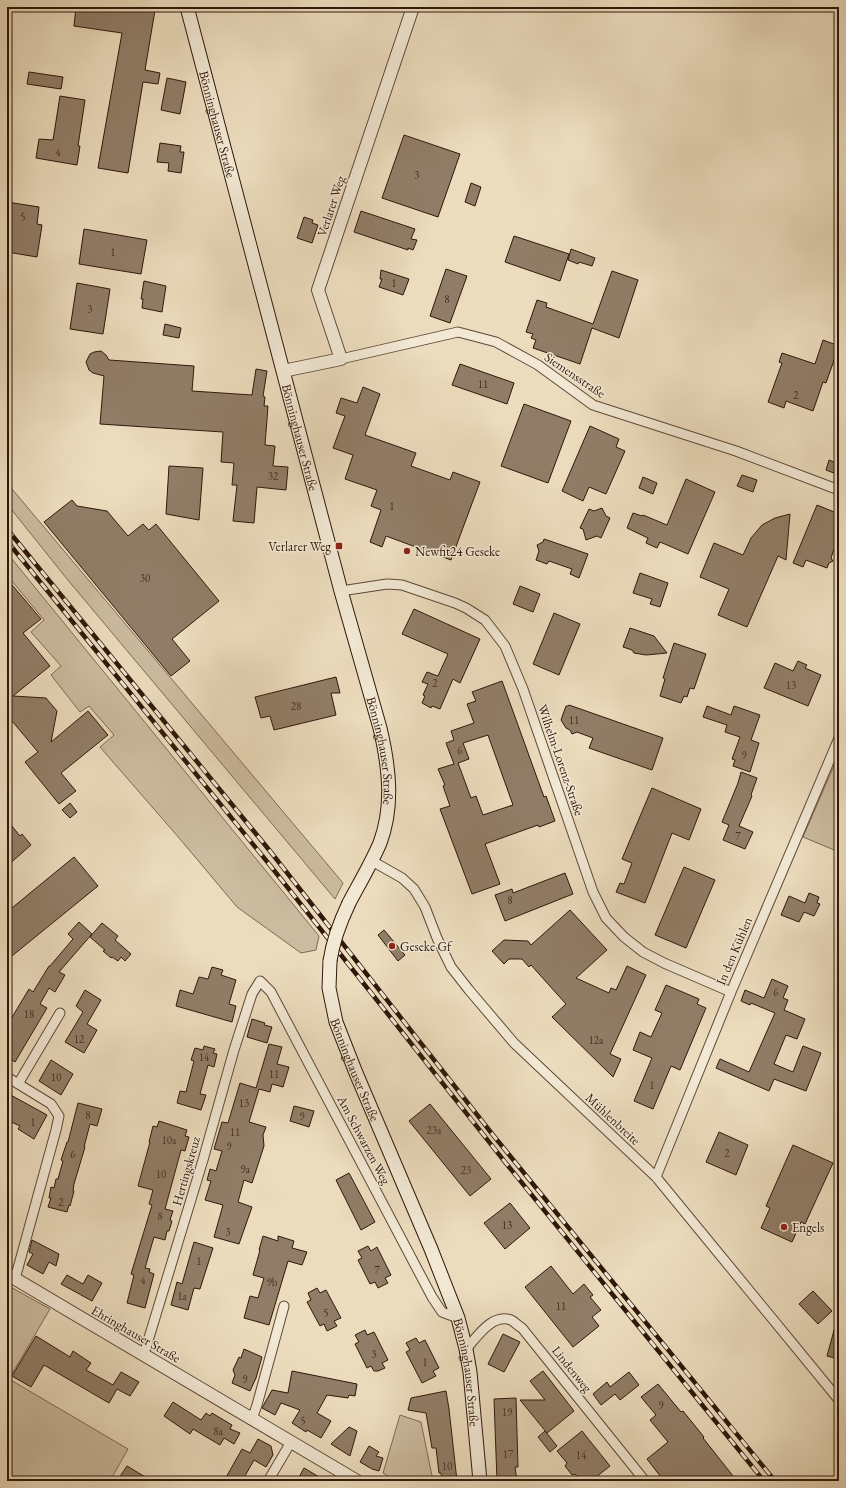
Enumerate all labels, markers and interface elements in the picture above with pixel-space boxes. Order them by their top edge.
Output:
street label: Bönninghauser Straße [196,69,240,179]
house number: 4 [55,145,61,159]
house number: 3 [414,168,420,182]
street label: Verlarer Weg [313,173,349,239]
house number: 5 [20,209,26,223]
house number: 1 [110,245,116,259]
house number: 1 [391,276,397,290]
house number: 8 [444,292,450,306]
house number: 3 [87,302,93,316]
street label: Siemensstraße [541,348,609,402]
house number: 11 [478,377,488,391]
street label: Bönninghauser Straße [278,382,323,493]
house number: 2 [793,388,799,402]
house number: 32 [268,469,279,483]
house number: 1 [389,499,395,513]
place label: Verlarer Weg [268,538,331,555]
marker: Verlarer Weg [334,541,344,551]
place label: Newfit24 Geseke [415,543,500,560]
marker: Newfit24 Geseke [402,546,412,556]
house number: 30 [140,571,150,585]
house number: 2 [432,676,438,690]
house number: 13 [786,678,796,692]
street label: Bönninghauser Straße [363,695,397,805]
house number: 28 [291,699,301,713]
street label: Wilhelm-Lorenz-Straße [534,702,588,818]
house number: 11 [569,713,579,727]
house number: 6 [457,743,463,757]
house number: 9 [741,748,747,762]
house number: 7 [735,829,741,843]
house number: 8 [507,893,513,907]
street label: In den Kühlen [712,914,756,988]
place label: Geseke Gf [400,938,453,955]
marker: Geseke Gf [387,941,397,951]
house number: 6 [773,985,779,999]
house number: 18 [24,1007,34,1021]
street label: Bönninghauser Straße [327,1015,384,1124]
house number: 12 [74,1032,85,1046]
house number: 12a [589,1033,604,1047]
house number: 14 [199,1050,210,1064]
house number: 11 [269,1067,279,1081]
house number: 10 [51,1070,61,1084]
house number: 1 [649,1078,655,1092]
street label: Mühlenbreite [582,1089,644,1149]
street label: Am Schwarzen Weg [333,1092,395,1188]
house number: 13 [239,1096,249,1110]
house number: 8 [85,1108,91,1122]
house number: 9 [299,1109,305,1123]
house number: 1 [30,1115,36,1129]
house number: 23a [427,1123,442,1137]
house number: 11 [230,1125,240,1139]
house number: 10a [162,1133,177,1147]
street label: Hertingskreuz [168,1134,204,1208]
house number: 9 [226,1139,232,1153]
house number: 2 [724,1146,730,1160]
house number: 6 [70,1147,76,1161]
house number: 9a [240,1162,250,1176]
house number: 23 [461,1163,471,1177]
house number: 10 [156,1167,166,1181]
house number: 2 [58,1195,64,1209]
house number: 8 [157,1209,163,1223]
house number: 13 [502,1218,512,1232]
place label: Engels [792,1219,824,1236]
marker: Engels [779,1222,789,1232]
house number: 3 [225,1225,231,1239]
house number: 1 [196,1254,202,1268]
house number: 7 [374,1263,380,1277]
house number: 4 [140,1273,146,1287]
house number: 9b [267,1275,278,1289]
house number: 1a [177,1289,187,1303]
house number: 11 [556,1299,566,1313]
street label: Ehringhauser Straße [88,1302,184,1366]
house number: 5 [323,1305,329,1319]
street label: Bönninghauser Straße [450,1316,483,1427]
street label: Lindenweg [548,1342,596,1396]
house number: 3 [371,1347,377,1361]
house number: 1 [422,1355,428,1369]
house number: 9 [242,1372,248,1386]
house number: 9 [658,1398,664,1412]
house number: 19 [502,1405,513,1419]
house number: 5 [300,1413,306,1427]
house number: 8a [213,1424,223,1438]
house number: 17 [503,1447,514,1461]
house number: 14 [576,1448,587,1462]
house number: 10 [442,1459,452,1473]

